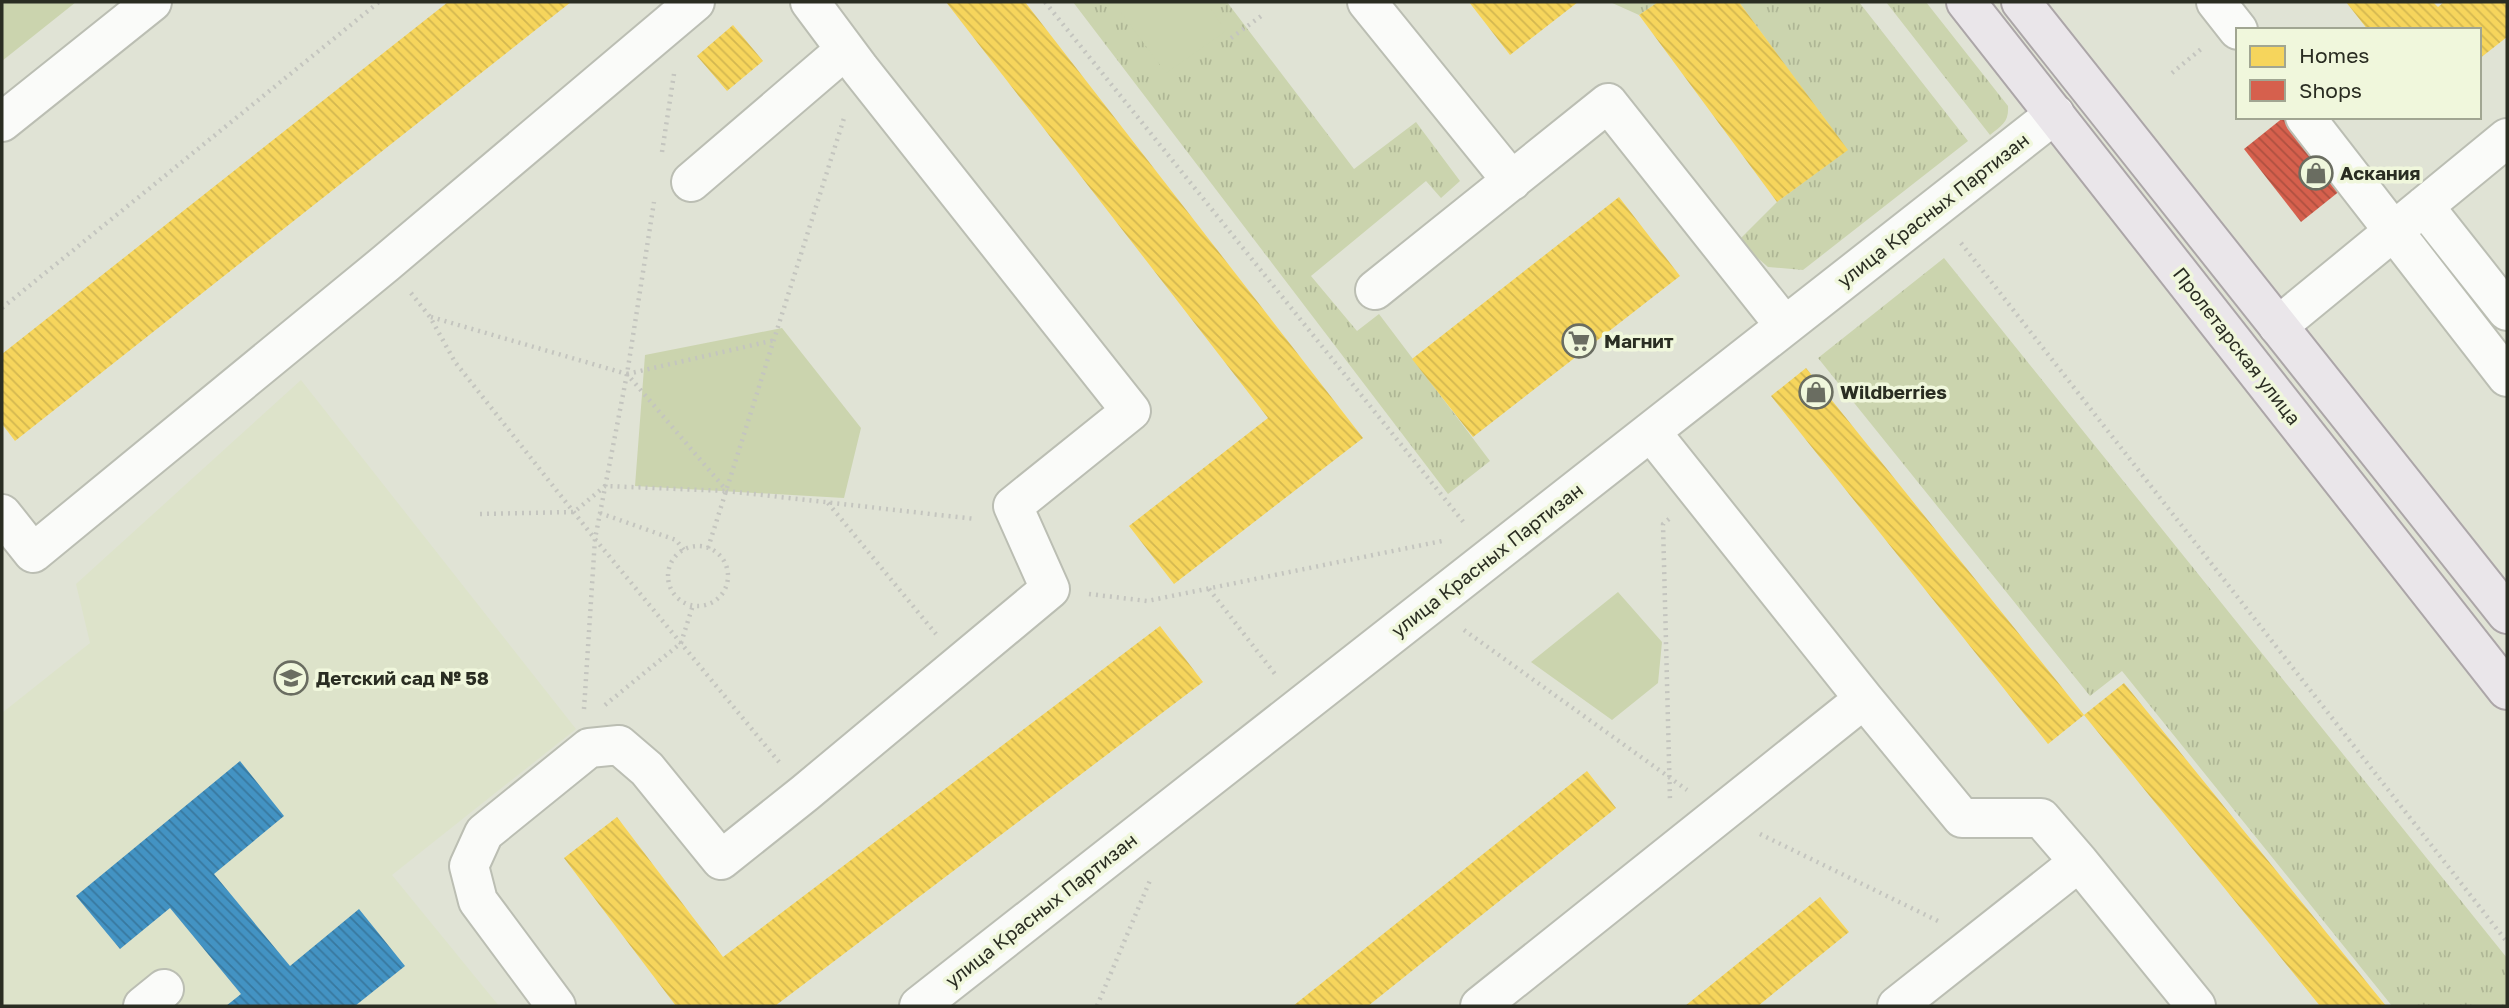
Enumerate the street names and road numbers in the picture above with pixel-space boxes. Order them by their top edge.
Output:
street label: улица Красных Партизан [1832,128,2033,292]
street label: Пролетарская улица [2169,262,2306,429]
street label: улица Красных Партизан [1386,478,1587,642]
street label: улица Красных Партизан [940,828,1141,992]

